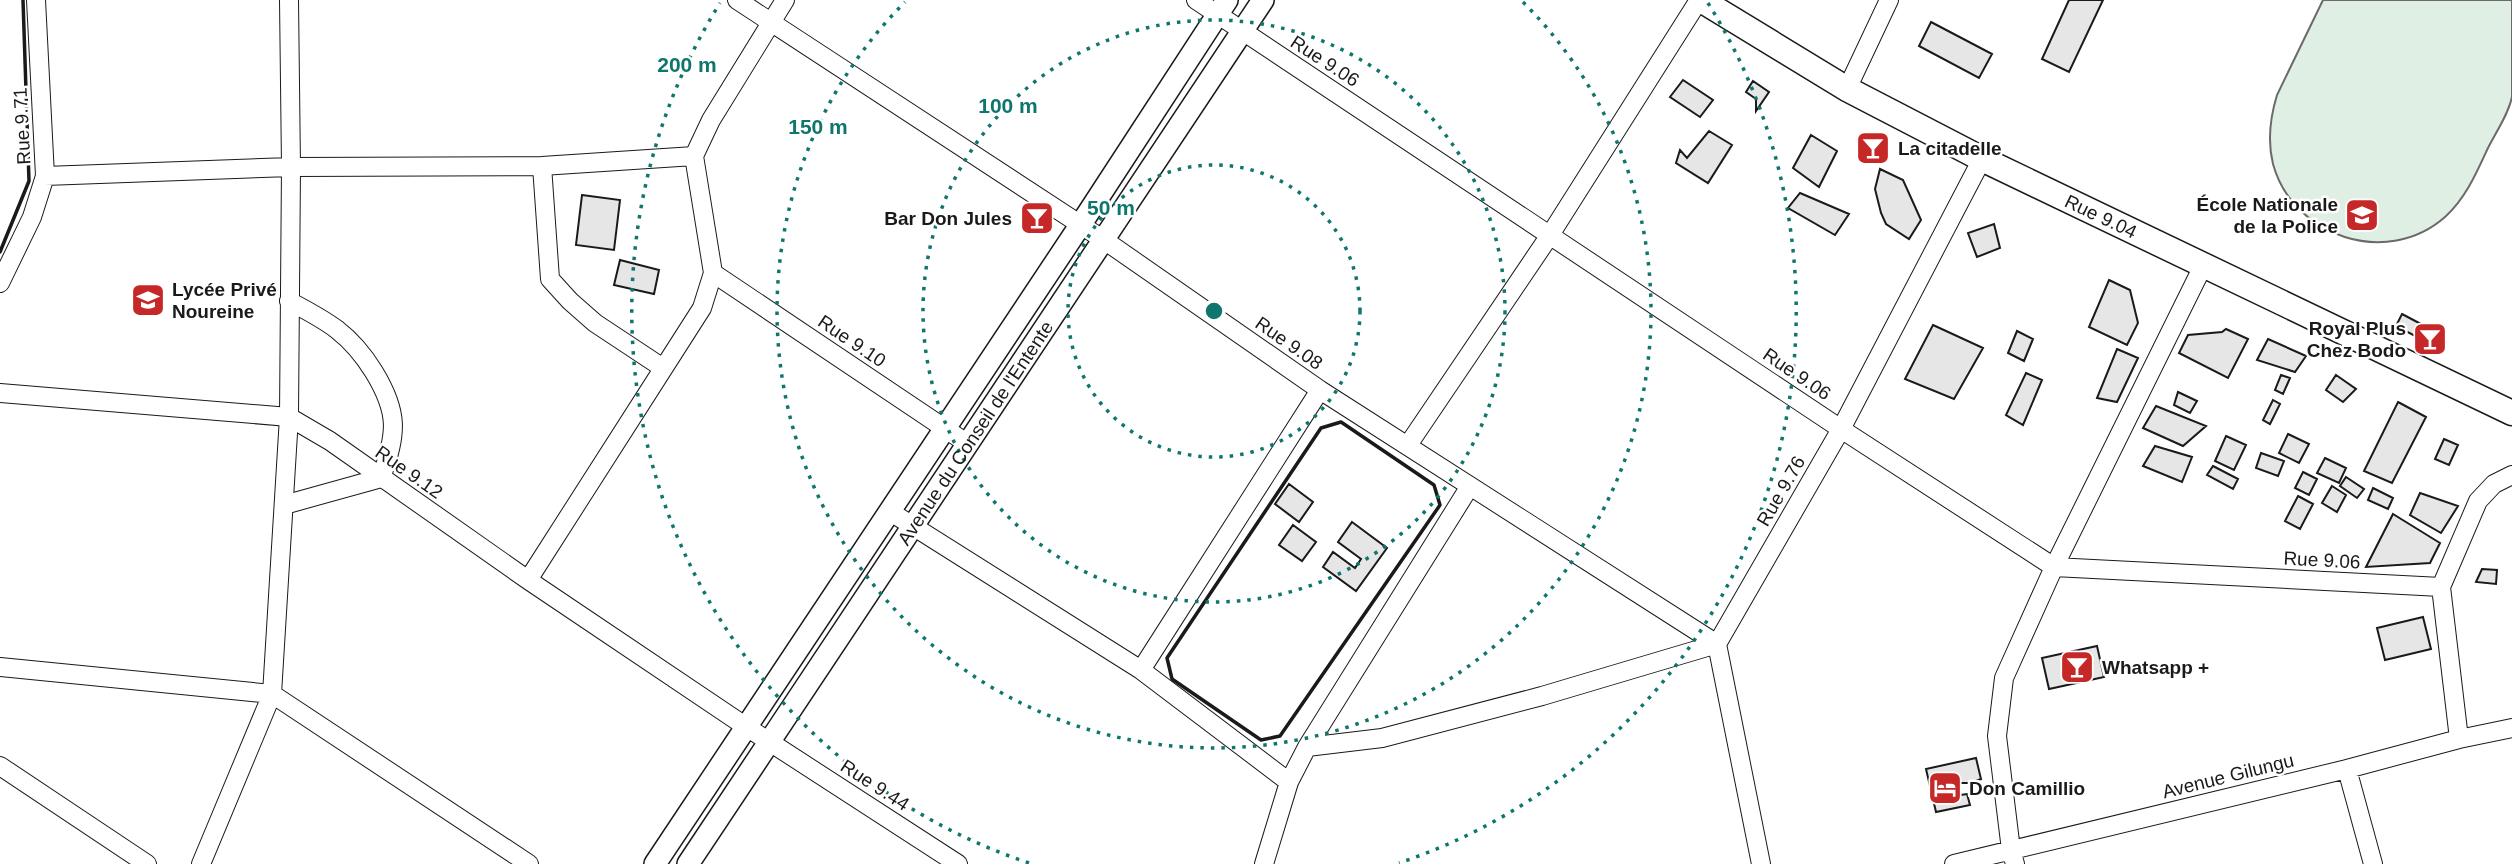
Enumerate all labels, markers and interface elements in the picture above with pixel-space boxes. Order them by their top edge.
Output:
street label: Rue 9.06 [1287,31,1363,91]
text: 200 m [657,53,717,76]
street label: Rue 9.71 [9,87,35,165]
text: 100 m [978,94,1038,117]
text: 150 m [788,115,848,138]
bar icon: La citadelle [1854,129,1892,167]
place label: La citadelle [1898,138,2002,159]
street label: Rue 9.04 [2062,190,2141,242]
place label: École Nationale de la Police [2197,194,2338,237]
text: 50 m [1087,196,1135,219]
school or university icon: École Nationale de la Police [2343,196,2381,234]
bar icon: Bar Don Jules [1018,199,1056,237]
place label: Bar Don Jules [884,208,1012,229]
place label: Lycée Privé Noureine [172,279,277,322]
school or university icon: Lycée Privé Noureine [129,281,167,319]
centre of rings [1202,299,1226,323]
street label: Rue 9.10 [814,311,890,371]
street label: Rue 9.08 [1251,312,1327,374]
street label: Avenue du Conseil de l'Entente [893,317,1057,549]
place label: Royal Plus Chez Bodo [2307,318,2406,361]
bar icon: Royal Plus Chez Bodo [2411,320,2449,358]
street label: Rue 9.06 [1759,344,1835,404]
street label: Rue 9.12 [371,441,447,503]
street label: Rue 9.76 [1753,452,1809,530]
street label: Rue 9.06 [2283,547,2361,573]
bar icon: Whatsapp + [2058,648,2096,686]
place label: Whatsapp + [2102,657,2209,678]
street label: Avenue Gilungu [2160,749,2296,803]
street label: Rue 9.44 [837,755,913,815]
hotel icon: Don Camillio [1926,769,1964,807]
place label: Don Camillio [1969,778,2085,799]

